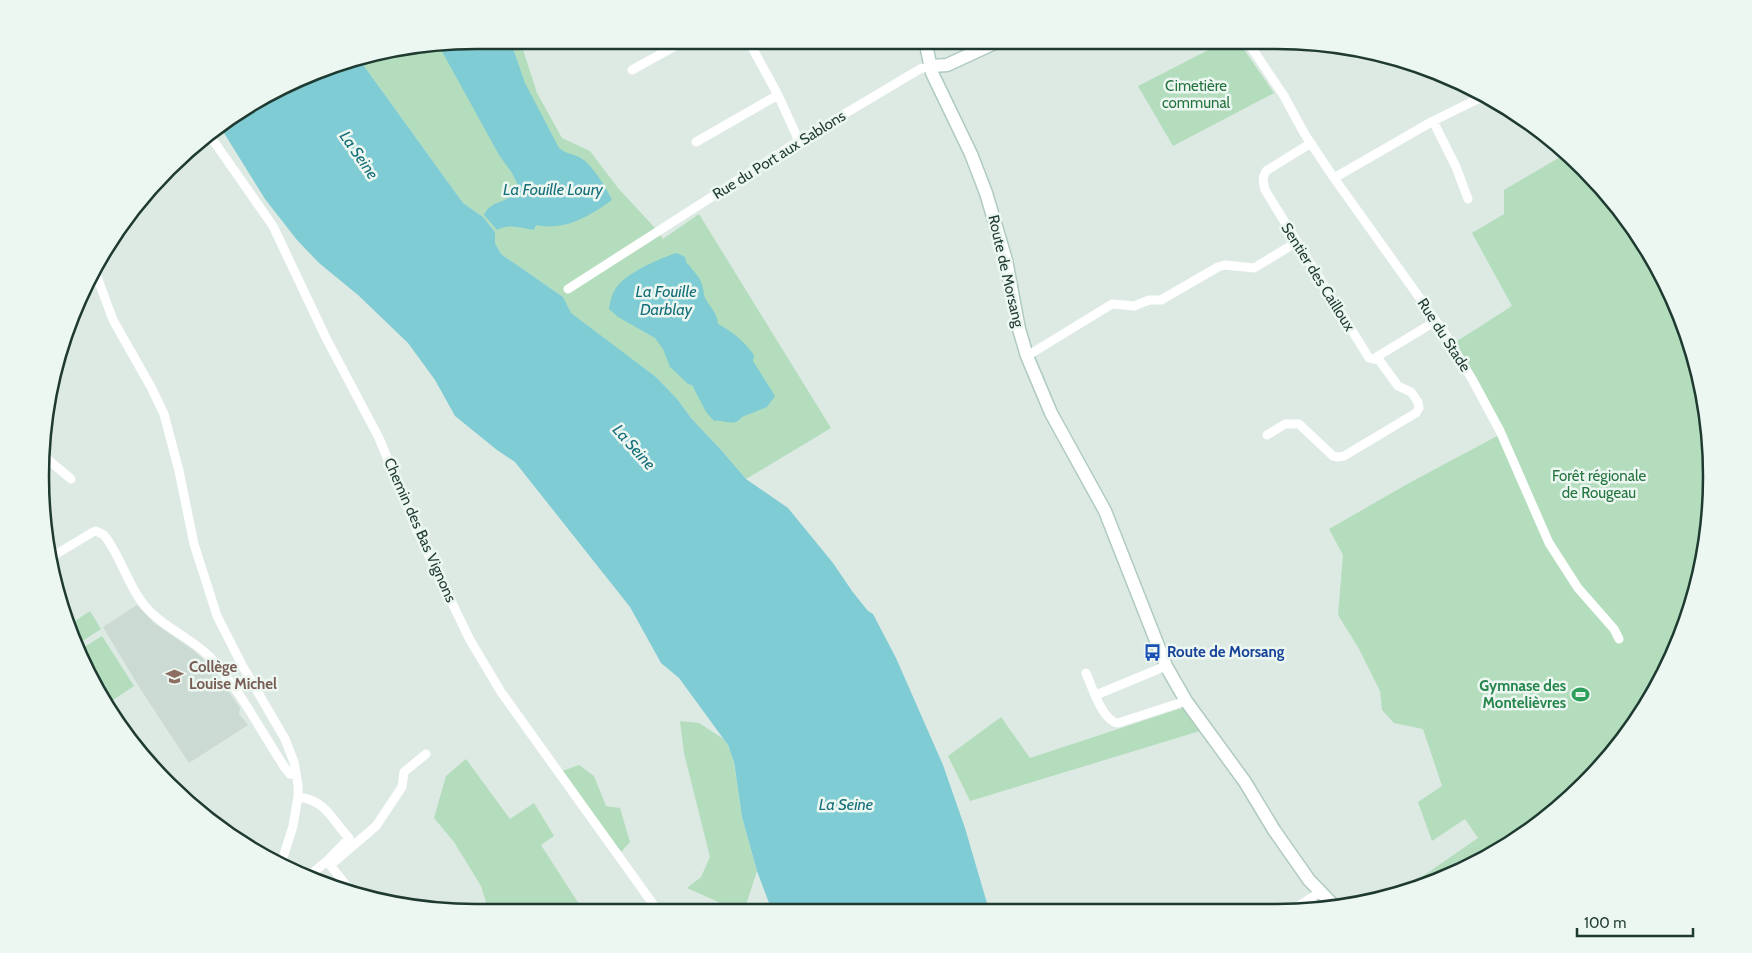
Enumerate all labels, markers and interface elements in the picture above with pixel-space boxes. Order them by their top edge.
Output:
park label: Cimetière communal [1162,77,1231,112]
street label: Rue du Port aux Sablons [709,107,849,203]
water label: La Seine [336,127,382,183]
water label: La Fouille Loury [503,180,604,199]
street label: Route de Morsang [984,213,1028,329]
street label: Sentier des Cailloux [1277,220,1359,334]
water label: La Fouille Darblay [636,282,697,319]
street label: Rue du Stade [1414,295,1475,375]
water label: La Seine [609,420,659,474]
street label: Chemin des Bas Vignons [380,455,460,605]
park label: Forêt régionale de Rougeau [1552,467,1646,502]
bus stop icon: Route de Morsang [1143,642,1163,662]
place label: Route de Morsang [1167,643,1285,661]
place label: Collège Louise Michel [189,658,277,693]
school or university icon: Collège Louise Michel [165,666,185,686]
place label: Gymnase des Montelièvres [1479,677,1566,712]
sports icon: Gymnase des Montelièvres [1570,685,1590,705]
water label: La Seine [819,795,873,814]
scale bar [1577,906,1693,938]
text: 100 m [1584,914,1626,932]

